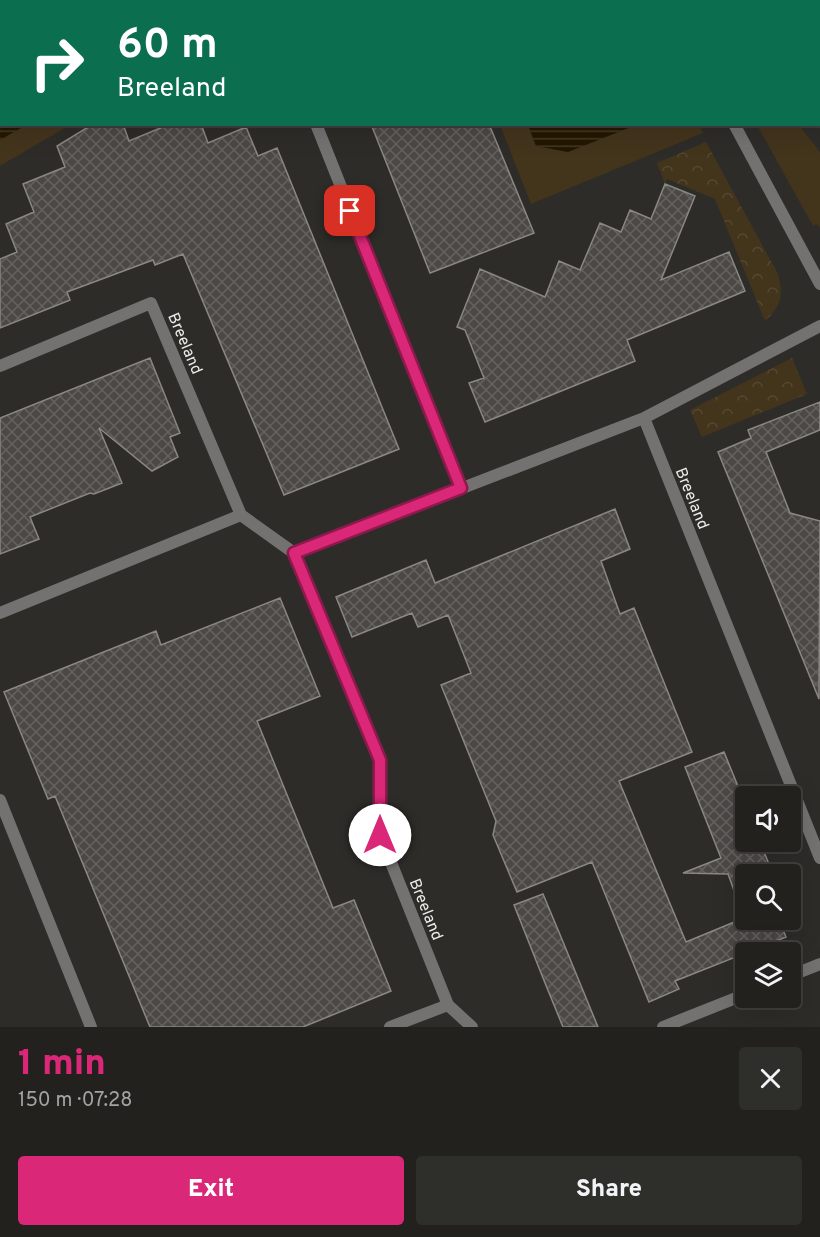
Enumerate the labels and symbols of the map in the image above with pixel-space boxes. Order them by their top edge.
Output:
pin [324,185,375,236]
street label: Breeland [162,310,206,378]
street label: Breeland [670,465,713,533]
position arrow [348,803,412,867]
street label: Breeland [404,876,447,944]

